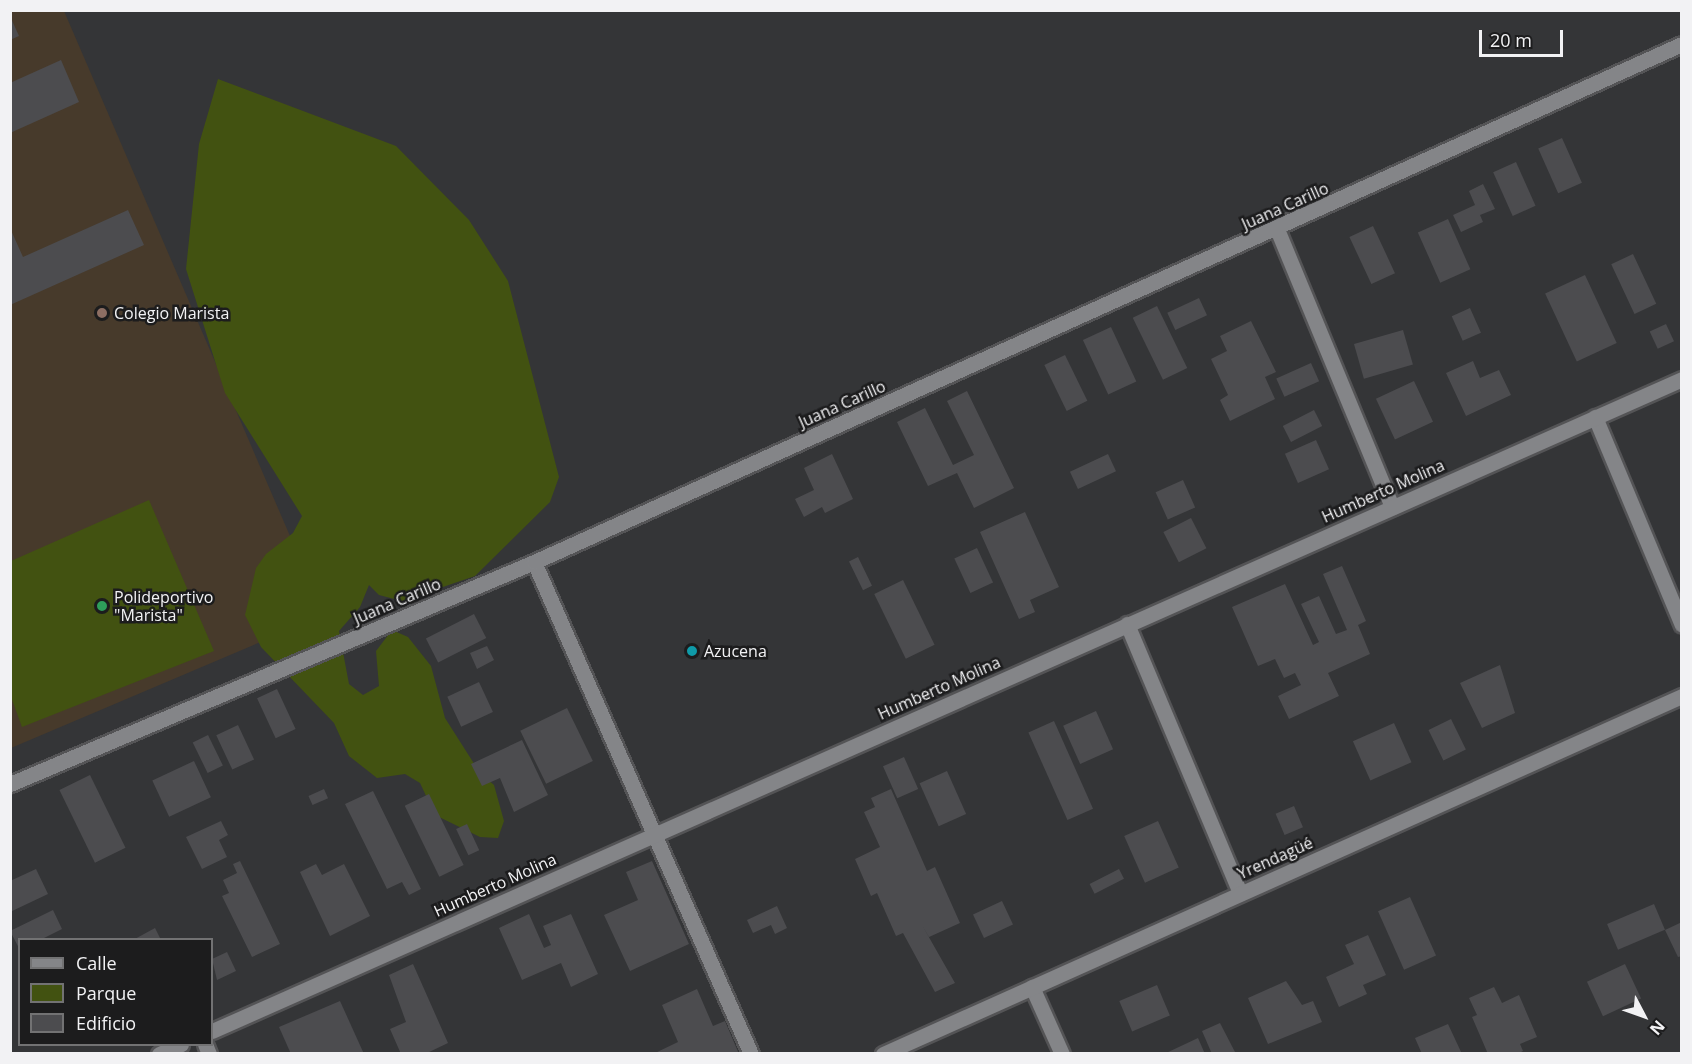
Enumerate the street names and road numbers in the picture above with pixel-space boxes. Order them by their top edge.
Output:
street label: Juana Carillo [1239,178,1331,234]
street label: Juana Carillo [796,376,888,432]
street label: Humberto Molina [1319,455,1447,527]
street label: Juana Carillo [350,574,444,628]
street label: Humberto Molina [875,652,1003,724]
street label: Yrendagüé [1234,833,1316,883]
street label: Humberto Molina [431,849,559,921]

